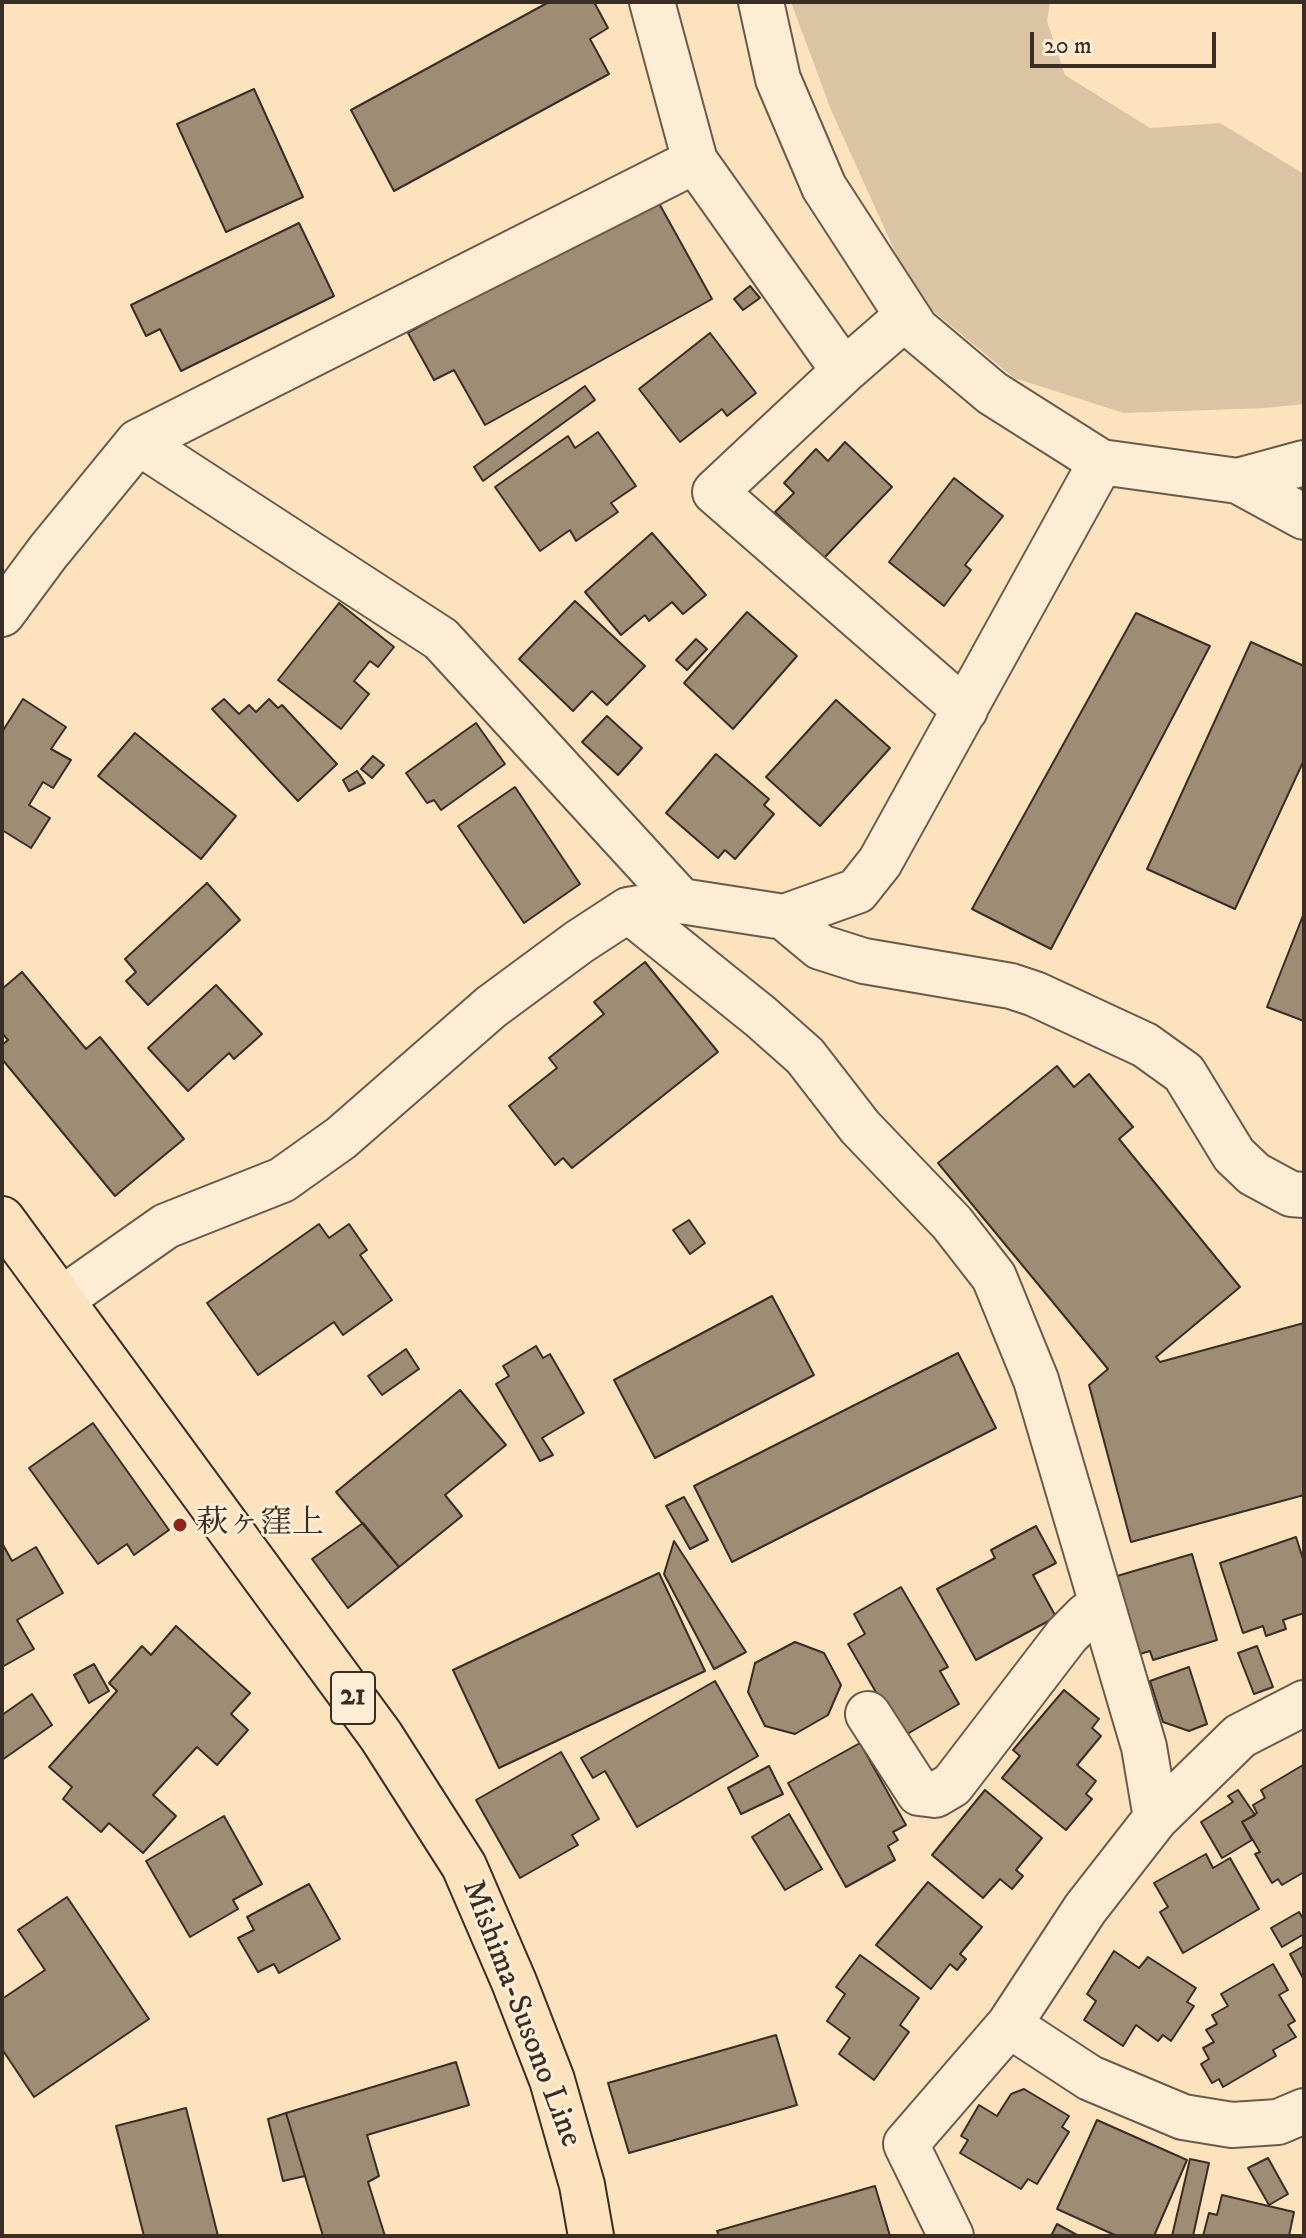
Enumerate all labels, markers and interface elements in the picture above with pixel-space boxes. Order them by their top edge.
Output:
scale bar [1034,16,1220,66]
text: 20 m [1044,31,1092,61]
place label: 萩ヶ窪上 [196,1506,324,1544]
marker: 萩ヶ窪上 [171,1516,189,1534]
road number: 21 [331,1672,375,1724]
street label: Mishima-Susono Line [451,1875,589,2153]

